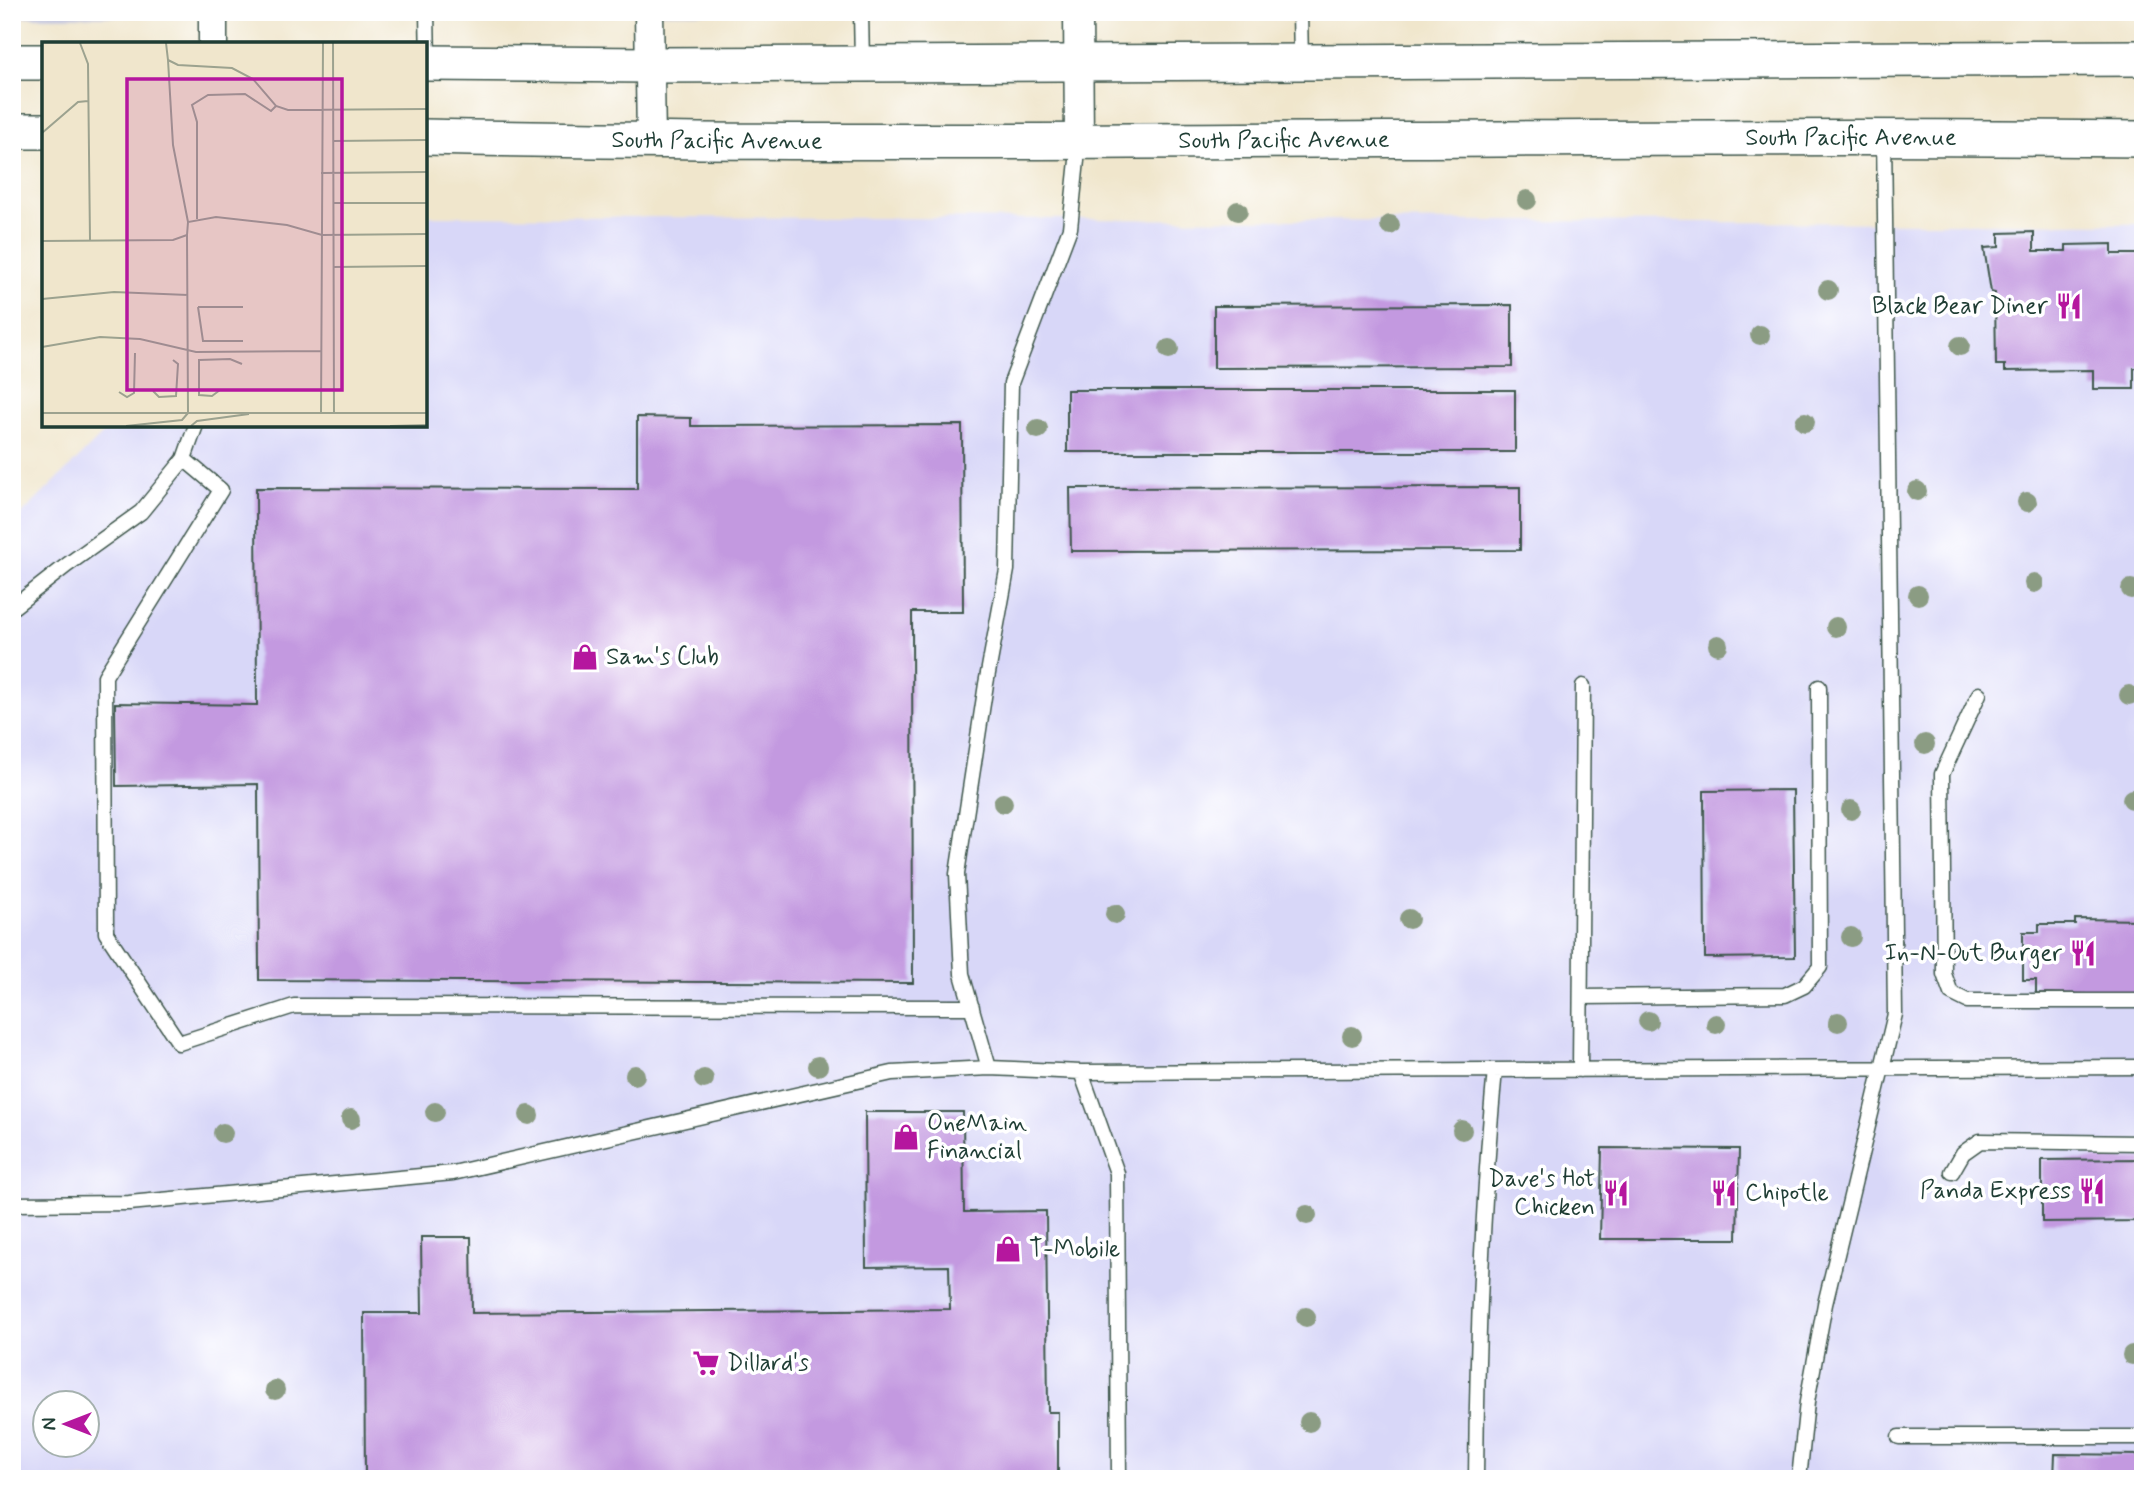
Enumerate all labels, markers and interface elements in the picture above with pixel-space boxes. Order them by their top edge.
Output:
inset map [42,42,427,427]
street label: South Pacific Avenue [1745,122,1957,153]
street label: South Pacific Avenue [611,124,823,157]
street label: South Pacific Avenue [1178,124,1390,156]
place label: Black Bear Diner [1872,291,2049,322]
restaurant icon: Black Bear Diner [2054,291,2084,321]
shop icon: Sam's Club [570,642,600,672]
place label: Sam's Club [606,642,719,673]
place label: In-N-Out Burger [1884,938,2062,969]
restaurant icon: In-N-Out Burger [2068,938,2098,968]
place label: OneMain Financial [927,1108,1027,1167]
shop icon: OneMain Financial [891,1122,921,1152]
place label: Dave's Hot Chicken [1488,1164,1595,1223]
place label: Panda Express [1920,1176,2071,1207]
restaurant icon: Panda Express [2077,1176,2107,1206]
restaurant icon: Dave's Hot Chicken [1601,1178,1631,1208]
restaurant icon: Chipotle [1709,1178,1739,1208]
place label: Chipotle [1745,1178,1829,1209]
shop icon: T-Mobile [993,1234,1023,1264]
place label: T-Mobile [1029,1234,1120,1265]
supermarket icon: Dillard's [691,1348,721,1378]
place label: Dillard's [727,1348,809,1379]
north arrow [32,1390,102,1460]
text: N [38,1418,63,1430]

